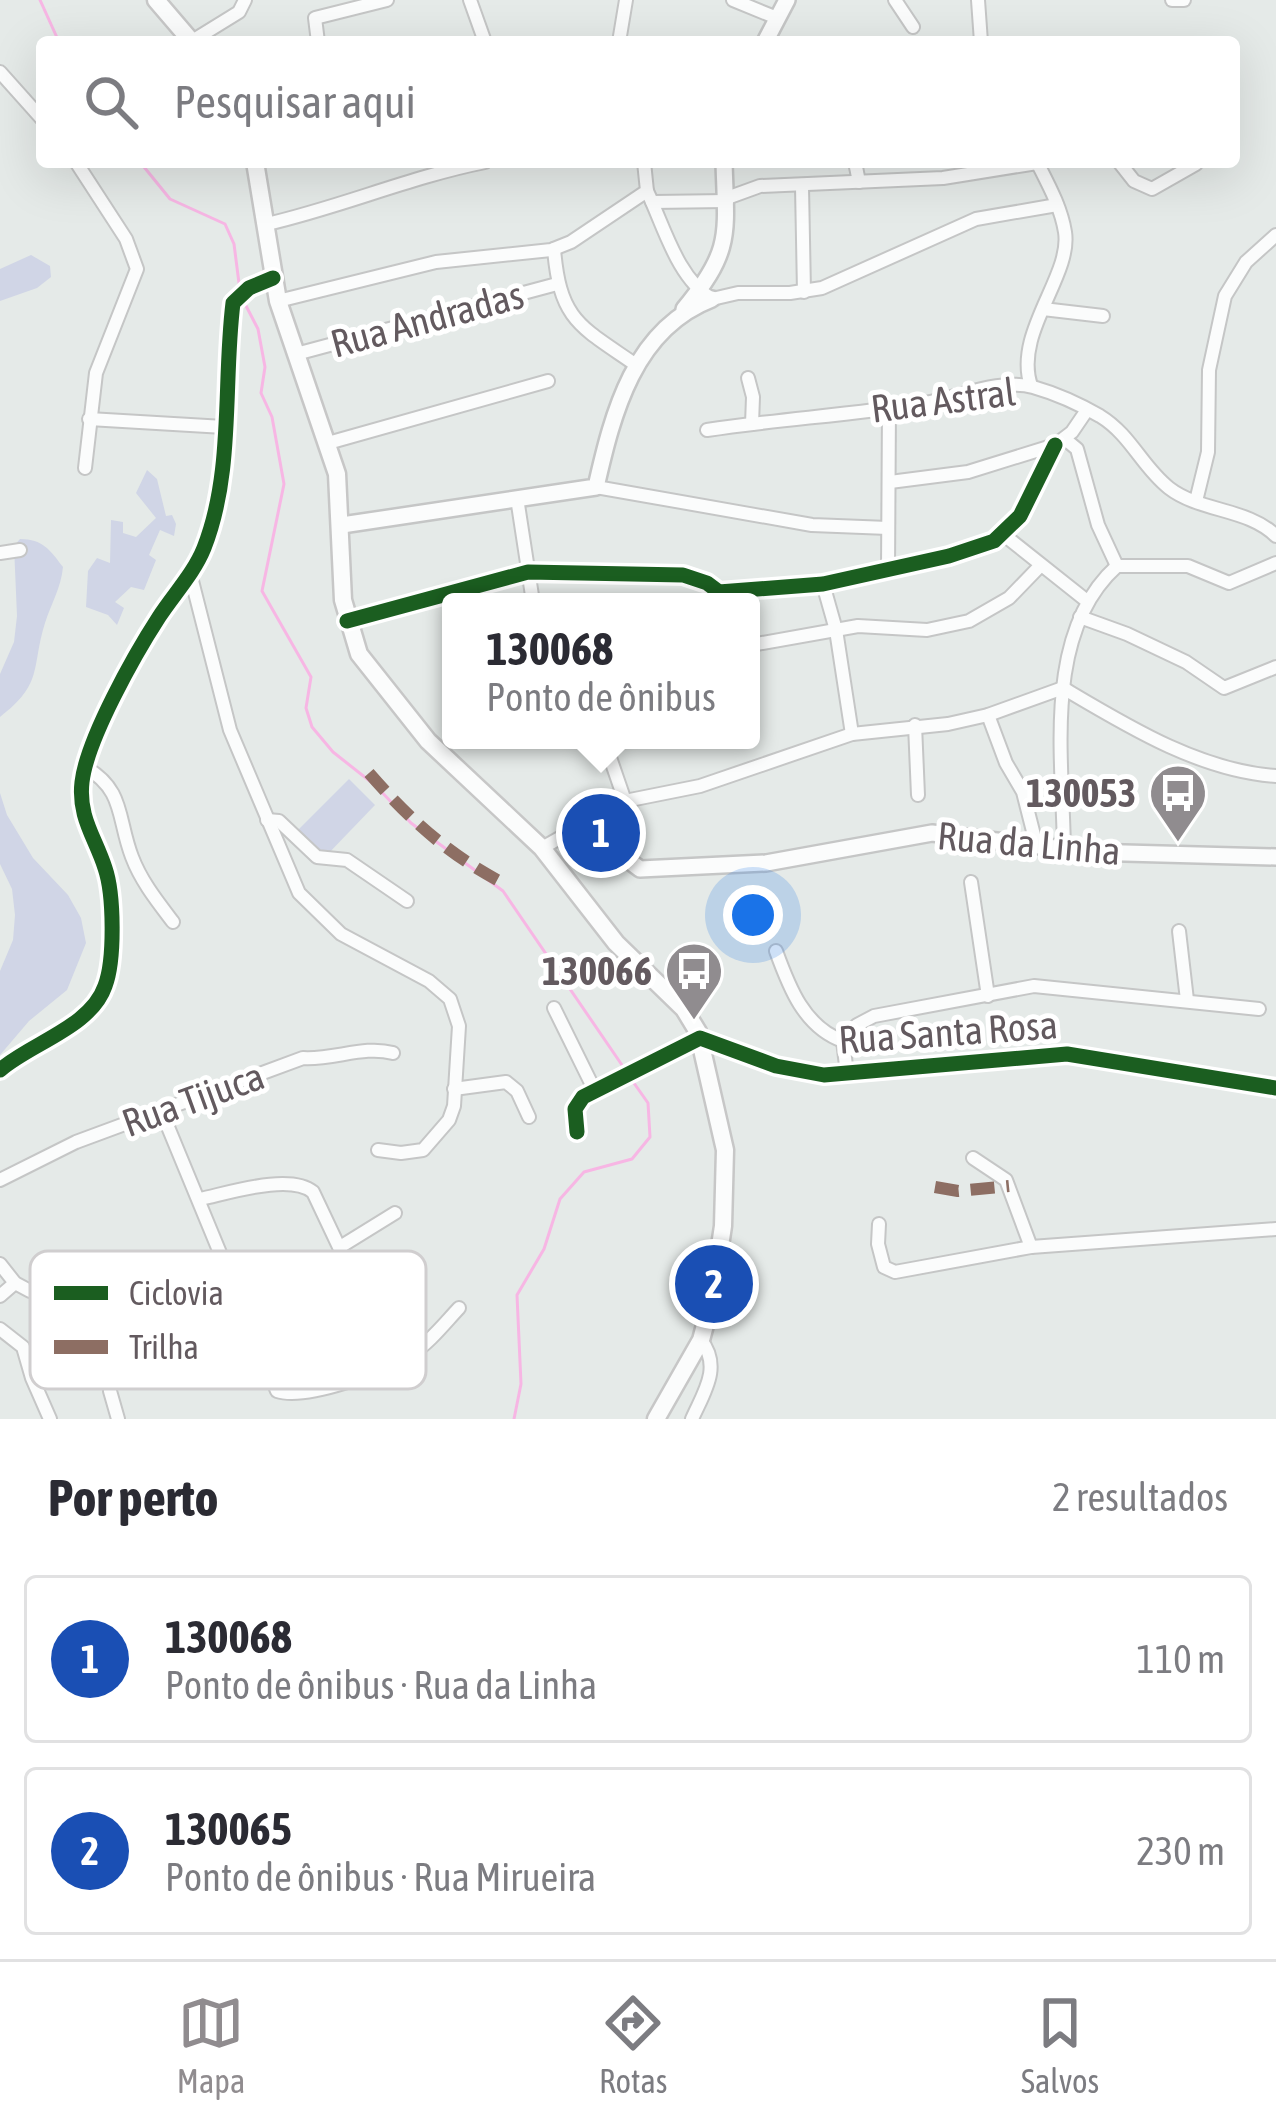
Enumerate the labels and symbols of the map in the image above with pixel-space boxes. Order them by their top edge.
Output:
street label: Rua Andradas [326,272,528,366]
street label: Rua Astral [868,369,1018,431]
bus stop icon: 130053 [1147,762,1209,844]
place label: 130053 [1026,771,1136,815]
pin: 1 [562,788,640,878]
street label: Rua da Linha [936,813,1122,873]
your location [723,885,783,945]
bus stop icon: 130066 [663,940,725,1022]
place label: 130066 [542,949,652,993]
street label: Rua Santa Rosa [837,1002,1059,1062]
street label: Rua Tijuca [116,1053,270,1145]
pin: 2 [675,1239,753,1329]
legend [30,1251,426,1389]
text: Ciclovia [129,1274,224,1312]
text: Trilha [129,1328,199,1366]

